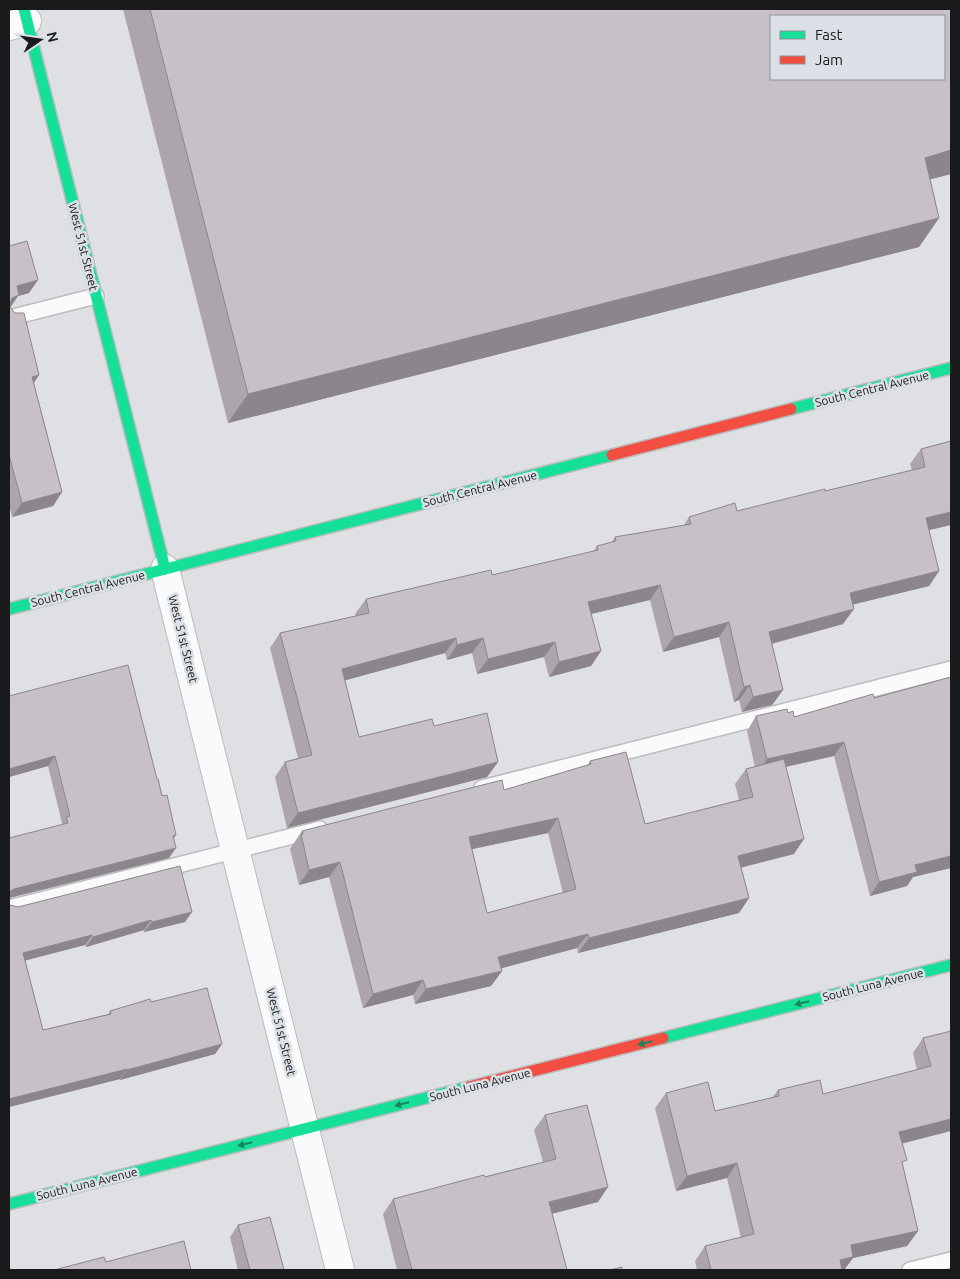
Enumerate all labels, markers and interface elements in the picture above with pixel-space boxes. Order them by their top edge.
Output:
north arrow [15,15,65,65]
legend [770,15,945,80]
text: Fast [815,26,843,43]
text: N [44,30,62,44]
text: Jam [815,51,843,68]
street label: West 51st Street [66,202,101,292]
street label: South Central Avenue [814,368,930,409]
street label: South Central Avenue [422,468,538,509]
street label: South Central Avenue [30,568,146,609]
street label: West 51st Street [166,594,201,684]
street label: South Luna Avenue [821,966,925,1003]
street label: West 51st Street [264,987,299,1077]
one-way arrow [795,999,810,1007]
one-way arrow [637,1039,652,1047]
street label: South Luna Avenue [428,1066,532,1103]
one-way arrow [395,1100,410,1108]
one-way arrow [237,1141,252,1149]
street label: South Luna Avenue [35,1165,139,1202]

